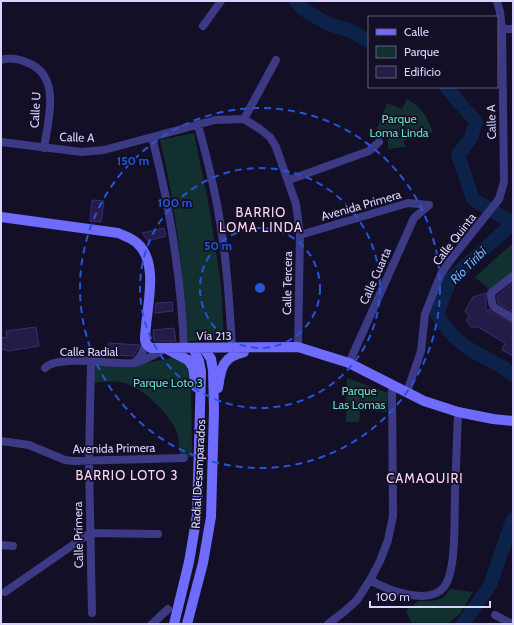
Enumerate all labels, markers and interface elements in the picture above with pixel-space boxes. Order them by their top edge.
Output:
legend [368,16,498,88]
text: Calle [404,24,429,39]
text: Parque [404,44,439,59]
text: Edificio [404,64,441,79]
street label: Calle U [27,91,43,129]
street label: Calle A [483,104,499,140]
park label: Parque Loma Linda [369,111,429,140]
street label: Calle A [59,129,95,145]
text: 150 m [117,153,149,168]
street label: Avenida Primera [319,186,403,224]
text: 100 m [158,195,192,210]
district label: BARRIO LOMA LINDA [219,204,303,235]
street label: Calle Quinta [429,210,479,268]
text: 50 m [204,238,232,253]
water label: Río Tiribí [446,243,490,287]
street label: Calle Cuarta [356,245,394,307]
street label: Calle Tercera [279,251,295,315]
centre of rings [253,281,267,295]
street label: Vía 213 [196,328,232,343]
street label: Calle Radial [60,344,118,359]
park label: Parque Loto 3 [133,375,203,390]
park label: Parque Las Lomas [332,383,386,412]
street label: Radial Desamparados [188,419,208,529]
street label: Avenida Primera [73,440,156,456]
district label: BARRIO LOTO 3 [75,467,179,483]
district label: CAMAQUIRI [386,470,464,486]
street label: Calle Primera [70,501,86,569]
scale bar [370,583,490,609]
text: 100 m [376,589,410,604]

